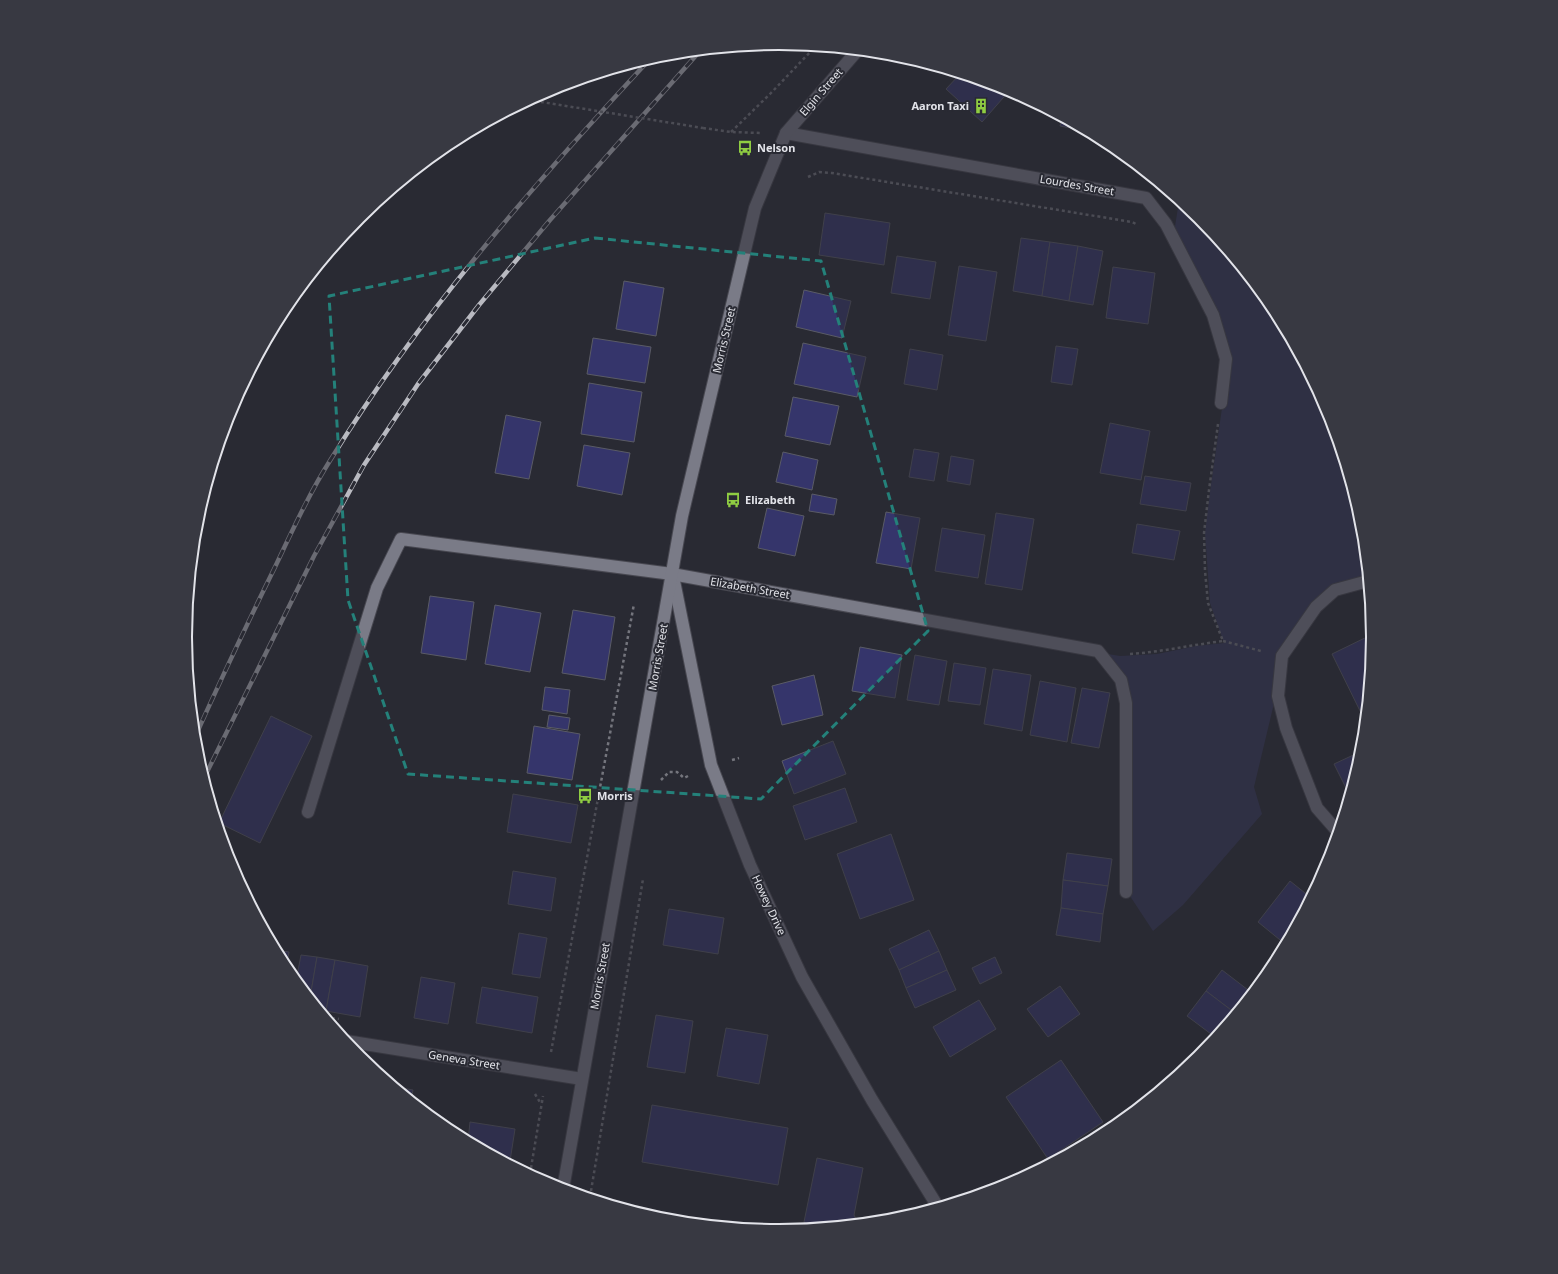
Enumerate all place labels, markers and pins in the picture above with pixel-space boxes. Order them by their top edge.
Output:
building icon: Aaron Taxi [972,97,990,115]
place label: Aaron Taxi [912,98,969,113]
bus stop icon: Nelson [736,139,754,157]
place label: Nelson [757,140,795,155]
bus stop icon: Elizabeth [724,491,742,509]
place label: Elizabeth [745,492,795,507]
bus stop icon: Morris [576,787,594,805]
place label: Morris [597,788,633,803]

